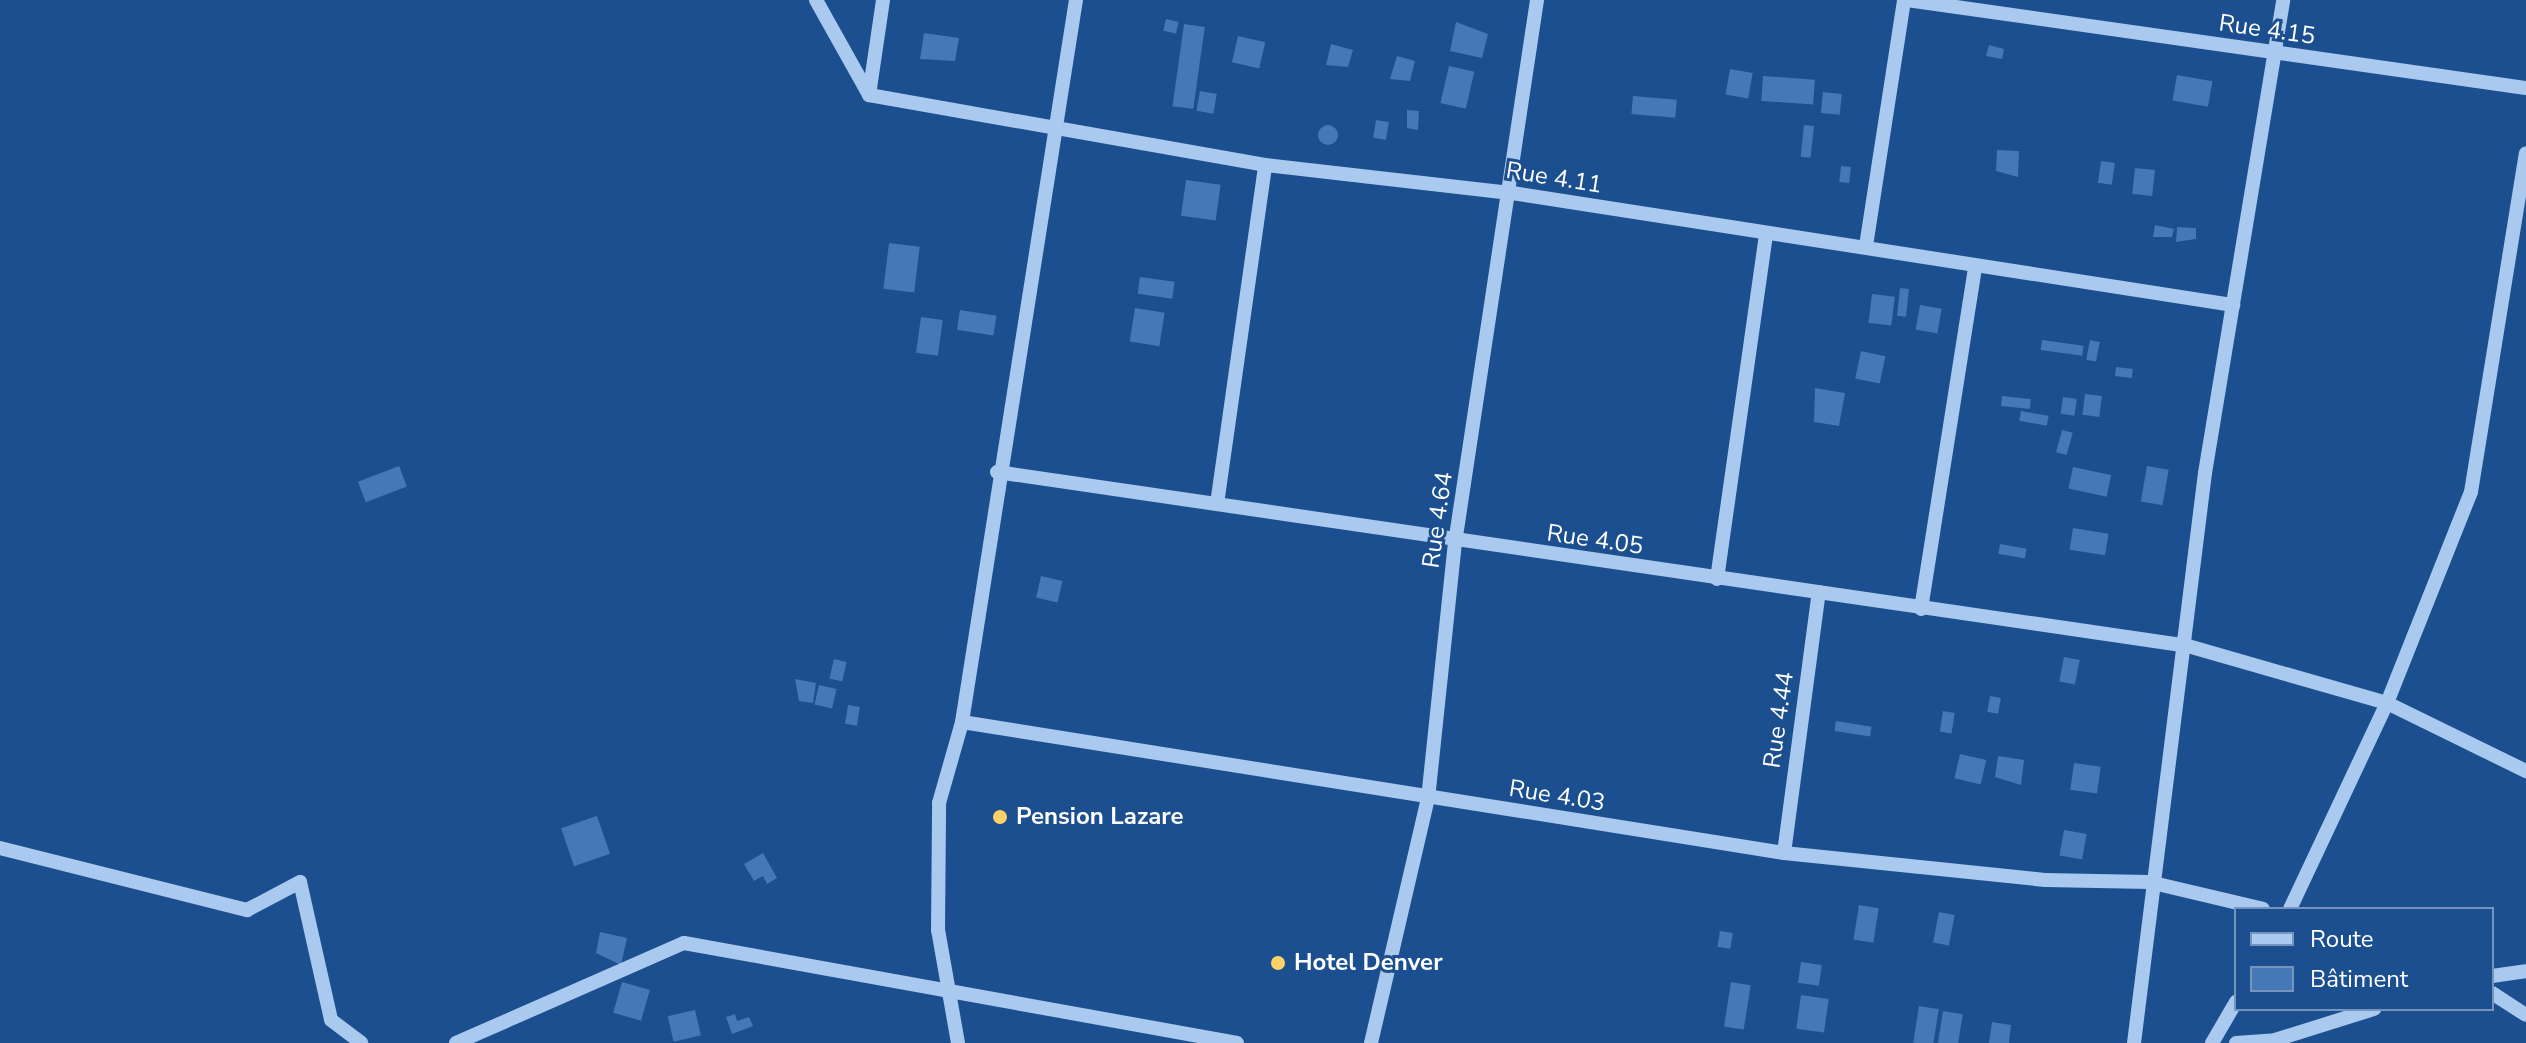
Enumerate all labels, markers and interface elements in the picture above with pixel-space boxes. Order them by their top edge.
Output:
street label: Rue 4.15 [2217,9,2317,51]
street label: Rue 4.11 [1504,156,1604,200]
street label: Rue 4.64 [1417,470,1459,570]
street label: Rue 4.05 [1545,519,1645,561]
street label: Rue 4.44 [1758,670,1800,770]
street label: Rue 4.03 [1507,774,1607,818]
place label: Pension Lazare [1016,803,1183,831]
marker: Pension Lazare [991,808,1009,826]
legend [2234,907,2494,1011]
text: Route [2310,923,2374,955]
place label: Hotel Denver [1294,949,1443,977]
marker: Hotel Denver [1269,954,1287,972]
text: Bâtiment [2310,963,2408,995]

